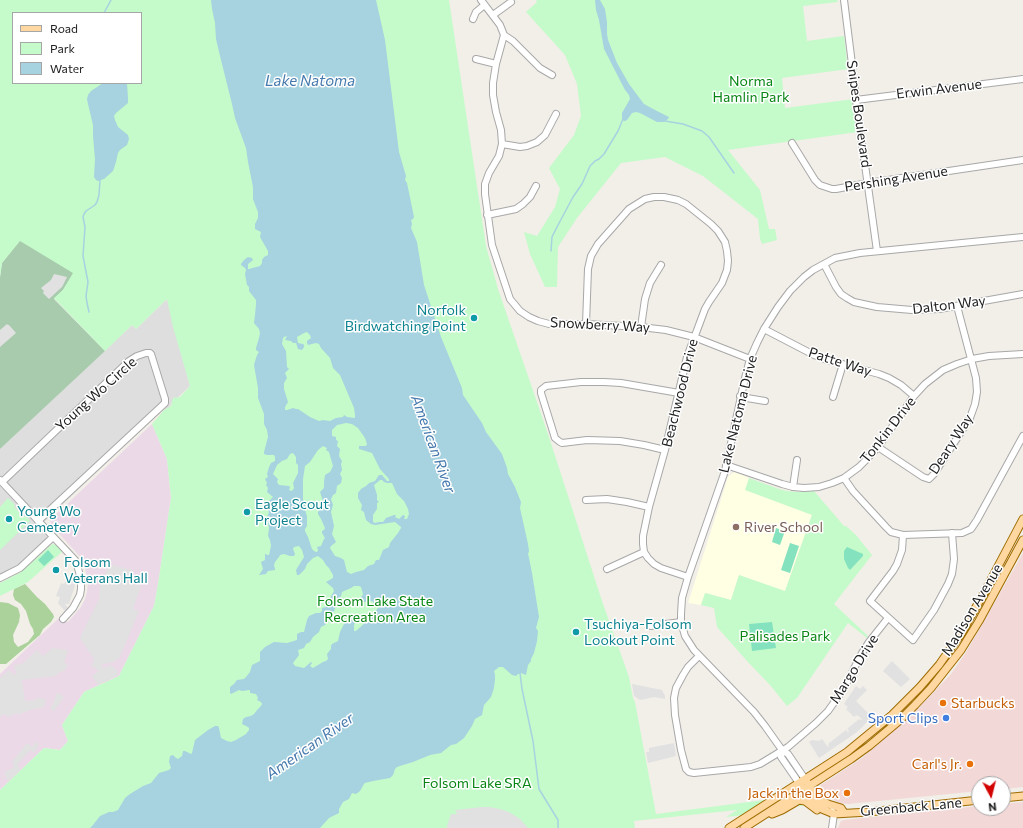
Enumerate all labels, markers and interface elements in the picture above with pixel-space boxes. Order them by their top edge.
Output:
legend [12,12,142,84]
text: Road [50,21,78,35]
text: Park [50,41,75,55]
street label: Snipes Boulevard [843,59,875,169]
text: Water [50,61,84,75]
water label: Lake Natoma [265,72,355,90]
park label: Norma Hamlin Park [712,73,790,106]
street label: Erwin Avenue [895,75,983,103]
street label: Pershing Avenue [843,163,949,195]
street label: Dalton Way [911,292,987,318]
place label: Norfolk Birdwatching Point [345,302,466,334]
marker: Norfolk Birdwatching Point [469,313,479,323]
street label: Snowberry Way [549,314,651,336]
street label: Beachwood Drive [658,337,702,449]
street label: Patte Way [806,344,874,380]
street label: Young Wo Circle [52,353,140,435]
street label: Lake Natoma Drive [715,353,761,475]
water label: American River [407,392,459,496]
street label: Tonkin Drive [857,393,919,467]
street label: Deary Way [925,411,977,477]
place label: Eagle Scout Project [255,496,329,528]
place label: Young Wo Cemetery [17,503,81,536]
marker: Eagle Scout Project [242,507,252,517]
marker: Young Wo Cemetery [4,514,14,524]
place label: River School [744,519,823,535]
marker: River School [731,522,741,532]
place label: Folsom Veterans Hall [64,554,148,586]
street label: Madison Avenue [938,561,1006,659]
marker: Folsom Veterans Hall [51,565,61,575]
park label: Folsom Lake State Recreation Area [317,593,433,626]
place label: Tsuchiya-Folsom Lookout Point [584,616,692,648]
marker: Tsuchiya-Folsom Lookout Point [571,627,581,637]
park label: Palisades Park [740,628,830,644]
street label: Margo Drive [826,631,882,707]
place label: Starbucks [951,695,1015,711]
marker: Starbucks [938,698,948,708]
water label: American River [263,709,357,783]
place label: Sport Clips [868,710,938,726]
marker: Sport Clips [941,713,951,723]
place label: Carl's Jr. [912,756,962,772]
marker: Carl's Jr. [965,759,975,769]
park label: Folsom Lake SRA [422,775,532,791]
north arrow [971,776,1011,816]
place label: Jack in the Box [748,785,839,801]
marker: Jack in the Box [842,788,852,798]
street label: Greenback Lane [859,794,963,820]
text: N [988,800,997,814]

